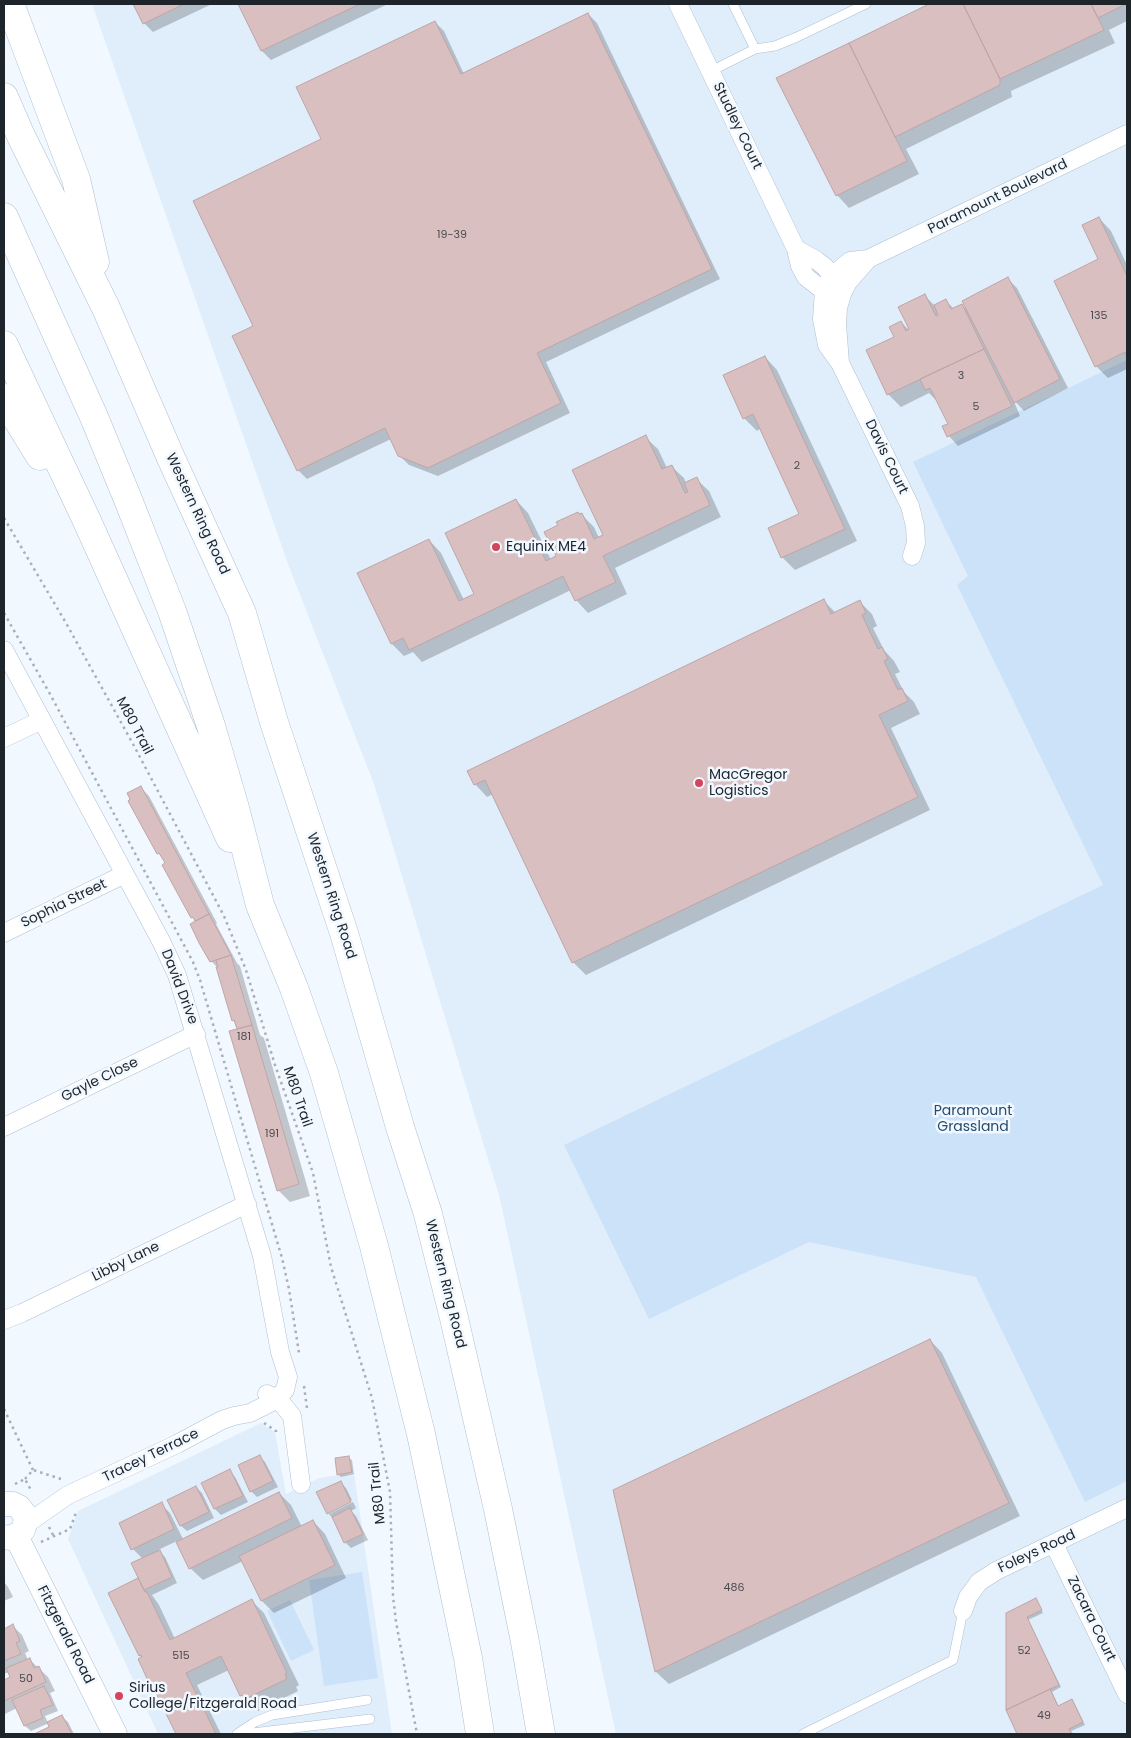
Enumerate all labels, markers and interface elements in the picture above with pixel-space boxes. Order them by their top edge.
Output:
street label: Studley Court [709,80,765,172]
street label: Paramount Boulevard [926,156,1070,238]
house number: 19-39 [437,228,467,242]
house number: 135 [1091,309,1107,323]
house number: 3 [958,369,964,383]
house number: 5 [973,400,979,414]
street label: Davis Court [861,417,911,497]
street label: Western Ring Road [162,451,232,577]
house number: 2 [794,459,800,473]
place label: Equinix ME4 [506,539,586,555]
marker: Equinix ME4 [490,541,502,553]
street label: M80 Trail [112,694,156,758]
place label: MacGregor Logistics [709,767,787,800]
marker: MacGregor Logistics [693,777,705,789]
street label: Western Ring Road [303,831,359,961]
street label: Sophia Street [18,876,110,932]
street label: David Drive [157,947,201,1027]
house number: 181 [237,1030,251,1044]
street label: Gayle Close [59,1054,141,1106]
street label: M80 Trail [279,1065,315,1129]
park label: Paramount Grassland [934,1103,1012,1136]
house number: 191 [265,1127,279,1141]
street label: Western Ring Road [421,1218,469,1350]
street label: Libby Lane [89,1238,163,1286]
street label: Tracey Terrace [100,1426,202,1486]
street label: M80 Trail [366,1461,390,1525]
street label: Foleys Road [996,1527,1078,1577]
street label: Zacara Court [1063,1574,1119,1664]
house number: 486 [724,1581,744,1595]
street label: Fitzgerald Road [33,1583,97,1687]
house number: 52 [1017,1644,1031,1658]
house number: 515 [172,1649,190,1663]
house number: 50 [19,1672,33,1686]
place label: Sirius College/Fitzgerald Road [129,1680,297,1712]
marker: Sirius College/Fitzgerald Road [113,1690,125,1702]
house number: 49 [1037,1709,1051,1723]

